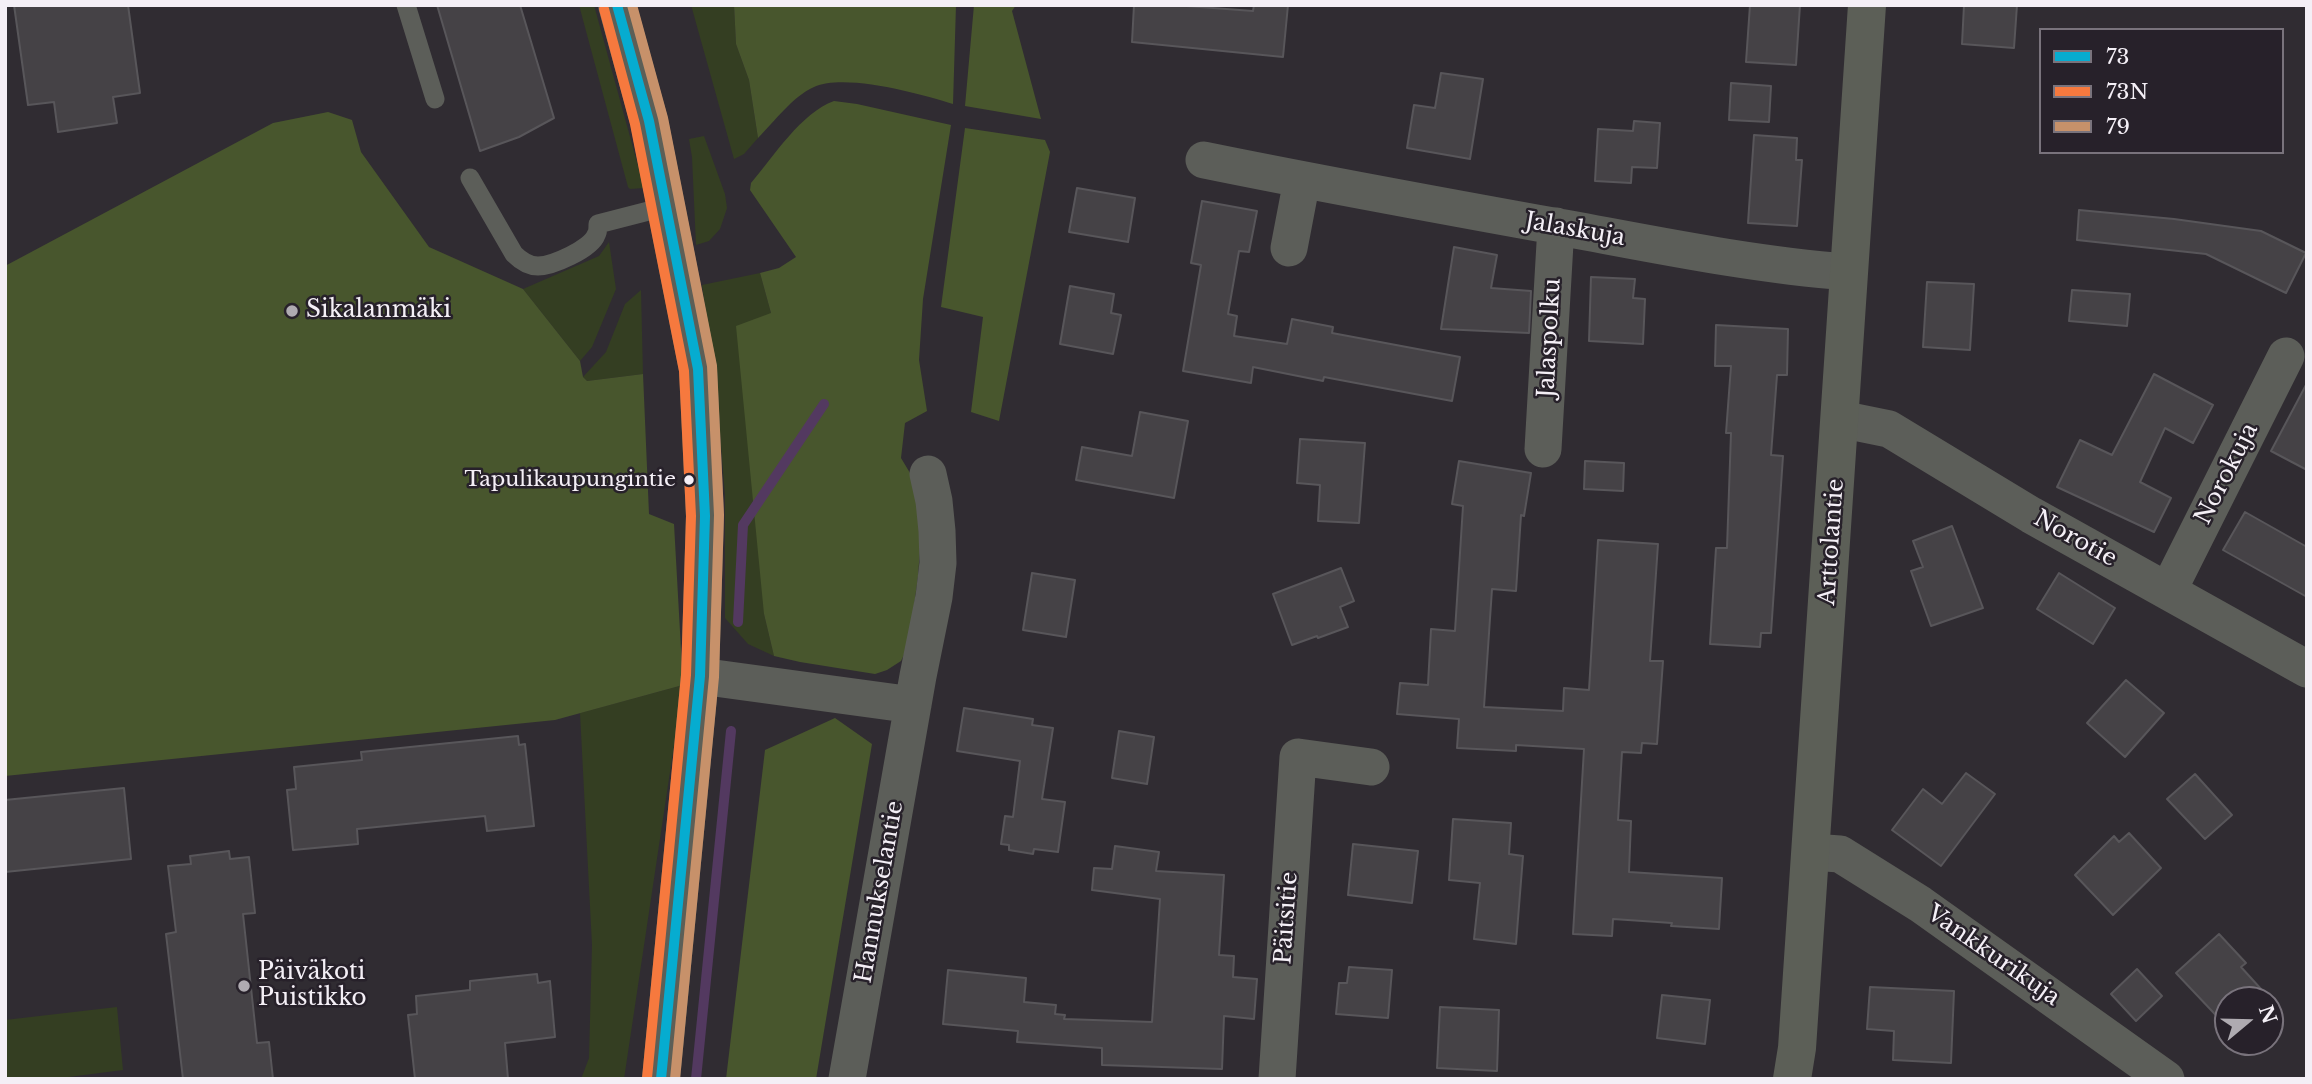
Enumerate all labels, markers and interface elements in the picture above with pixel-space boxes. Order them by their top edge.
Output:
legend [2039,28,2284,154]
text: 73 [2106,44,2129,70]
text: 73N [2106,79,2148,105]
text: 79 [2106,114,2130,140]
street label: Jalaskuja [1523,208,1627,252]
street label: Jalaspolku [1533,278,1567,398]
place label: Sikalanmäki [306,297,451,325]
marker: Sikalanmäki [284,303,300,319]
street label: Norokuja [2190,419,2264,529]
place label: Tapulikaupungintie [465,467,676,493]
marker: Tapulikaupungintie [682,473,696,487]
street label: Arttolantie [1814,478,1850,606]
street label: Norotie [2029,505,2121,573]
street label: Hannukselantie [850,799,910,985]
street label: Päitsitie [1270,871,1304,965]
street label: Vankkurikuja [1921,900,2065,1012]
place label: Päiväkoti Puistikko [258,959,367,1013]
marker: Päiväkoti Puistikko [236,978,252,994]
north arrow [2214,986,2284,1056]
text: N [2254,1002,2281,1027]

